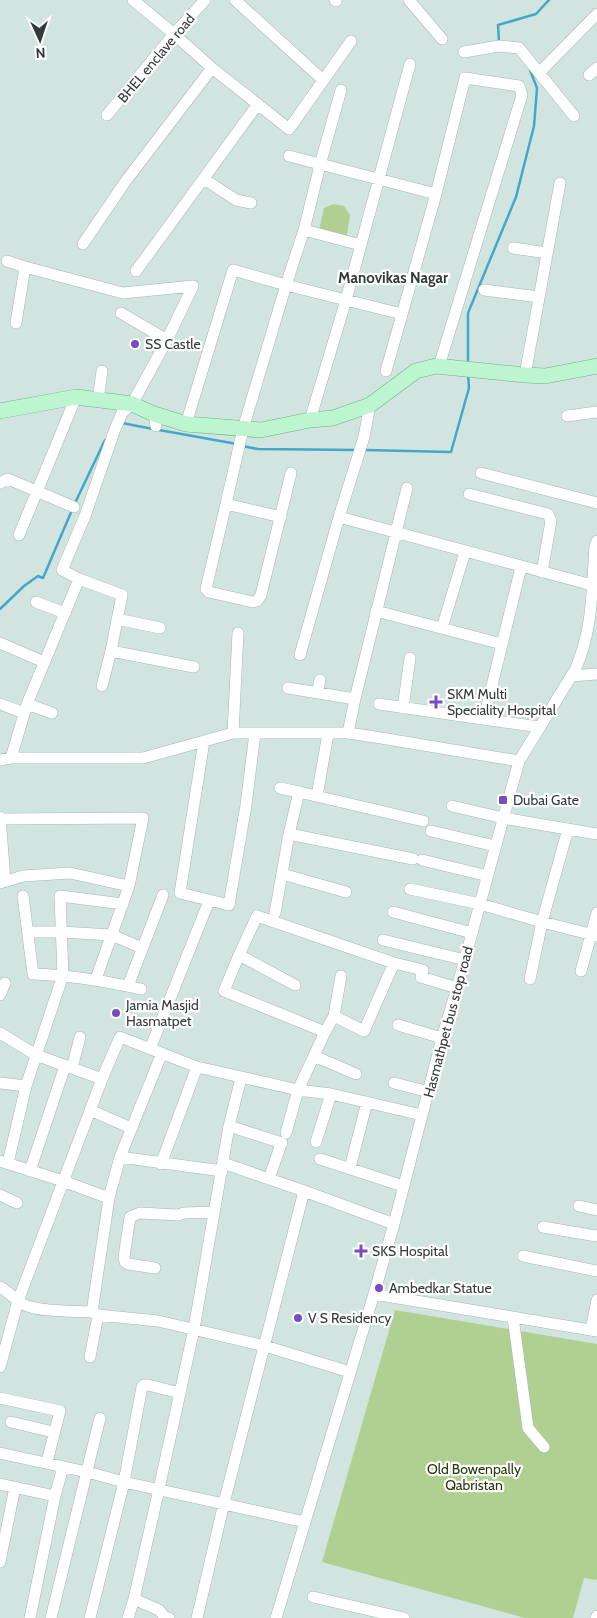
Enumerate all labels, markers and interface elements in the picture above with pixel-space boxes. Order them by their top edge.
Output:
street label: BHEL enclave road [113,10,199,106]
north arrow [15,15,65,65]
text: N [35,44,46,62]
district label: Manovikas Nagar [338,269,448,287]
place label: SS Castle [145,335,201,353]
marker: SS Castle [129,338,141,350]
place label: SKM Multi Speciality Hospital [447,685,557,719]
marker: SKM Multi Speciality Hospital [429,695,443,709]
place label: Dubai Gate [513,791,579,809]
marker: Dubai Gate [497,794,509,806]
street label: Hasmathpet bus stop road [419,944,477,1100]
place label: Jamia Masjid Hasmatpet [125,996,199,1030]
marker: Jamia Masjid Hasmatpet [110,1007,122,1019]
place label: SKS Hospital [372,1242,449,1260]
marker: SKS Hospital [354,1244,368,1258]
place label: Ambedkar Statue [389,1279,492,1297]
marker: Ambedkar Statue [373,1282,385,1294]
place label: V S Residency [308,1309,391,1327]
marker: V S Residency [292,1312,304,1324]
park label: Old Bowenpally Qabristan [427,1460,521,1494]

